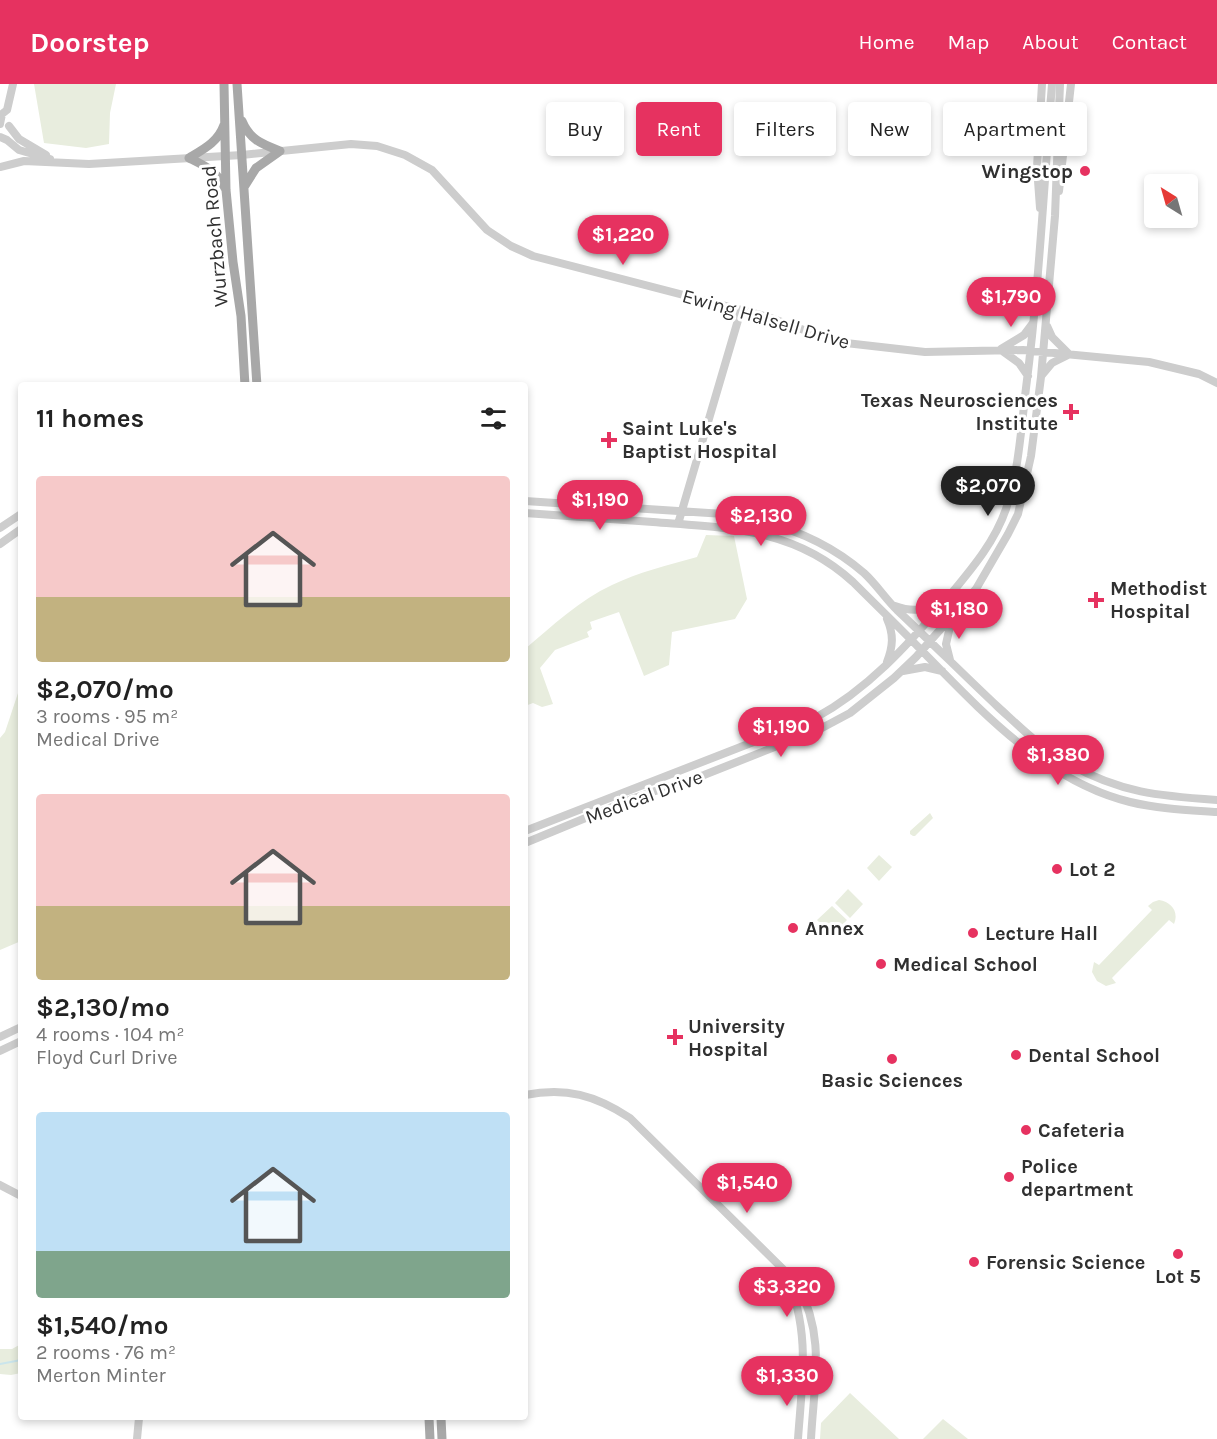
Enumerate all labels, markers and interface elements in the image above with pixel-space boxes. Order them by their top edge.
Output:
text: Doorstep [30,26,150,59]
text: Home [859,30,915,54]
text: Map [948,30,989,54]
text: About [1022,30,1079,54]
text: Contact [1112,30,1187,54]
chip: Buy [546,102,624,156]
chip: Rent [636,102,722,156]
chip: Filters [734,102,836,156]
chip: New [848,102,931,156]
chip: Apartment [943,102,1087,156]
place label: Wingstop [981,160,1073,183]
street label: Wurzbach Road [197,164,233,308]
marker: Wingstop [1078,164,1092,178]
north arrow [1144,174,1198,228]
map controls [1144,174,1198,228]
pin: $1,220 [574,215,672,266]
text: $1,220 [592,223,654,246]
pin: $1,790 [962,277,1060,328]
street label: Ewing Halsell Drive [680,284,852,354]
text: $1,790 [981,285,1041,308]
place label: Texas Neurosciences Institute [861,389,1058,435]
icon: filters [477,402,510,435]
text: 11 homes [36,403,144,434]
marker: Texas Neurosciences Institute [1062,403,1080,421]
place label: Saint Luke's Baptist Hospital [622,417,777,463]
marker: Saint Luke's Baptist Hospital [600,431,618,449]
pin: $2,070 [939,466,1037,517]
text: $2,070 [955,474,1021,497]
pin: $1,190 [551,480,649,531]
text: $1,190 [571,488,629,511]
pin: $2,130 [712,496,810,547]
text: $2,130 [729,504,793,527]
icon: home [219,515,327,623]
place label: Methodist Hospital [1110,577,1207,623]
pin: $1,180 [910,589,1008,640]
marker: Methodist Hospital [1087,591,1105,609]
text: $1,180 [930,597,988,620]
text: $2,070/mo [36,674,174,705]
text: 3 rooms · 95 m² [36,705,178,728]
pin: $1,190 [732,707,830,758]
text: $1,190 [752,715,810,738]
text: Medical Drive [36,728,159,751]
pin: $1,380 [1009,735,1107,786]
text: $1,380 [1026,743,1090,766]
street label: Medical Drive [582,765,706,829]
icon: home [219,833,327,941]
place label: Lot 2 [1069,858,1115,881]
marker: Lot 2 [1050,862,1064,876]
place label: Annex [805,917,864,940]
marker: Annex [786,921,800,935]
place label: Lecture Hall [985,922,1098,945]
marker: Lecture Hall [966,926,980,940]
place label: Medical School [893,953,1038,976]
marker: Medical School [874,957,888,971]
text: $2,130/mo [36,992,170,1023]
place label: University Hospital [688,1015,785,1061]
text: 4 rooms · 104 m² [36,1023,184,1046]
marker: University Hospital [666,1028,684,1046]
place label: Dental School [1028,1044,1160,1067]
text: Floyd Curl Drive [36,1046,178,1069]
marker: Dental School [1009,1048,1023,1062]
marker: Basic Sciences [885,1052,899,1066]
place label: Basic Sciences [821,1069,963,1092]
place label: Cafeteria [1038,1119,1125,1142]
marker: Cafeteria [1019,1123,1033,1137]
icon: home [219,1151,327,1259]
place label: Police department [1021,1155,1134,1201]
pin: $1,540 [698,1163,796,1214]
marker: Police department [1002,1170,1016,1184]
text: $1,540 [716,1171,778,1194]
marker: Lot 5 [1171,1247,1185,1261]
place label: Forensic Science [986,1251,1145,1274]
marker: Forensic Science [967,1255,981,1269]
place label: Lot 5 [1155,1265,1201,1288]
pin: $3,320 [738,1267,836,1318]
text: $3,320 [753,1275,821,1298]
text: $1,540/mo [36,1310,168,1341]
text: 2 rooms · 76 m² [36,1341,176,1364]
pin: $1,330 [738,1356,836,1407]
text: Merton Minter [36,1364,166,1387]
text: $1,330 [755,1364,819,1387]

